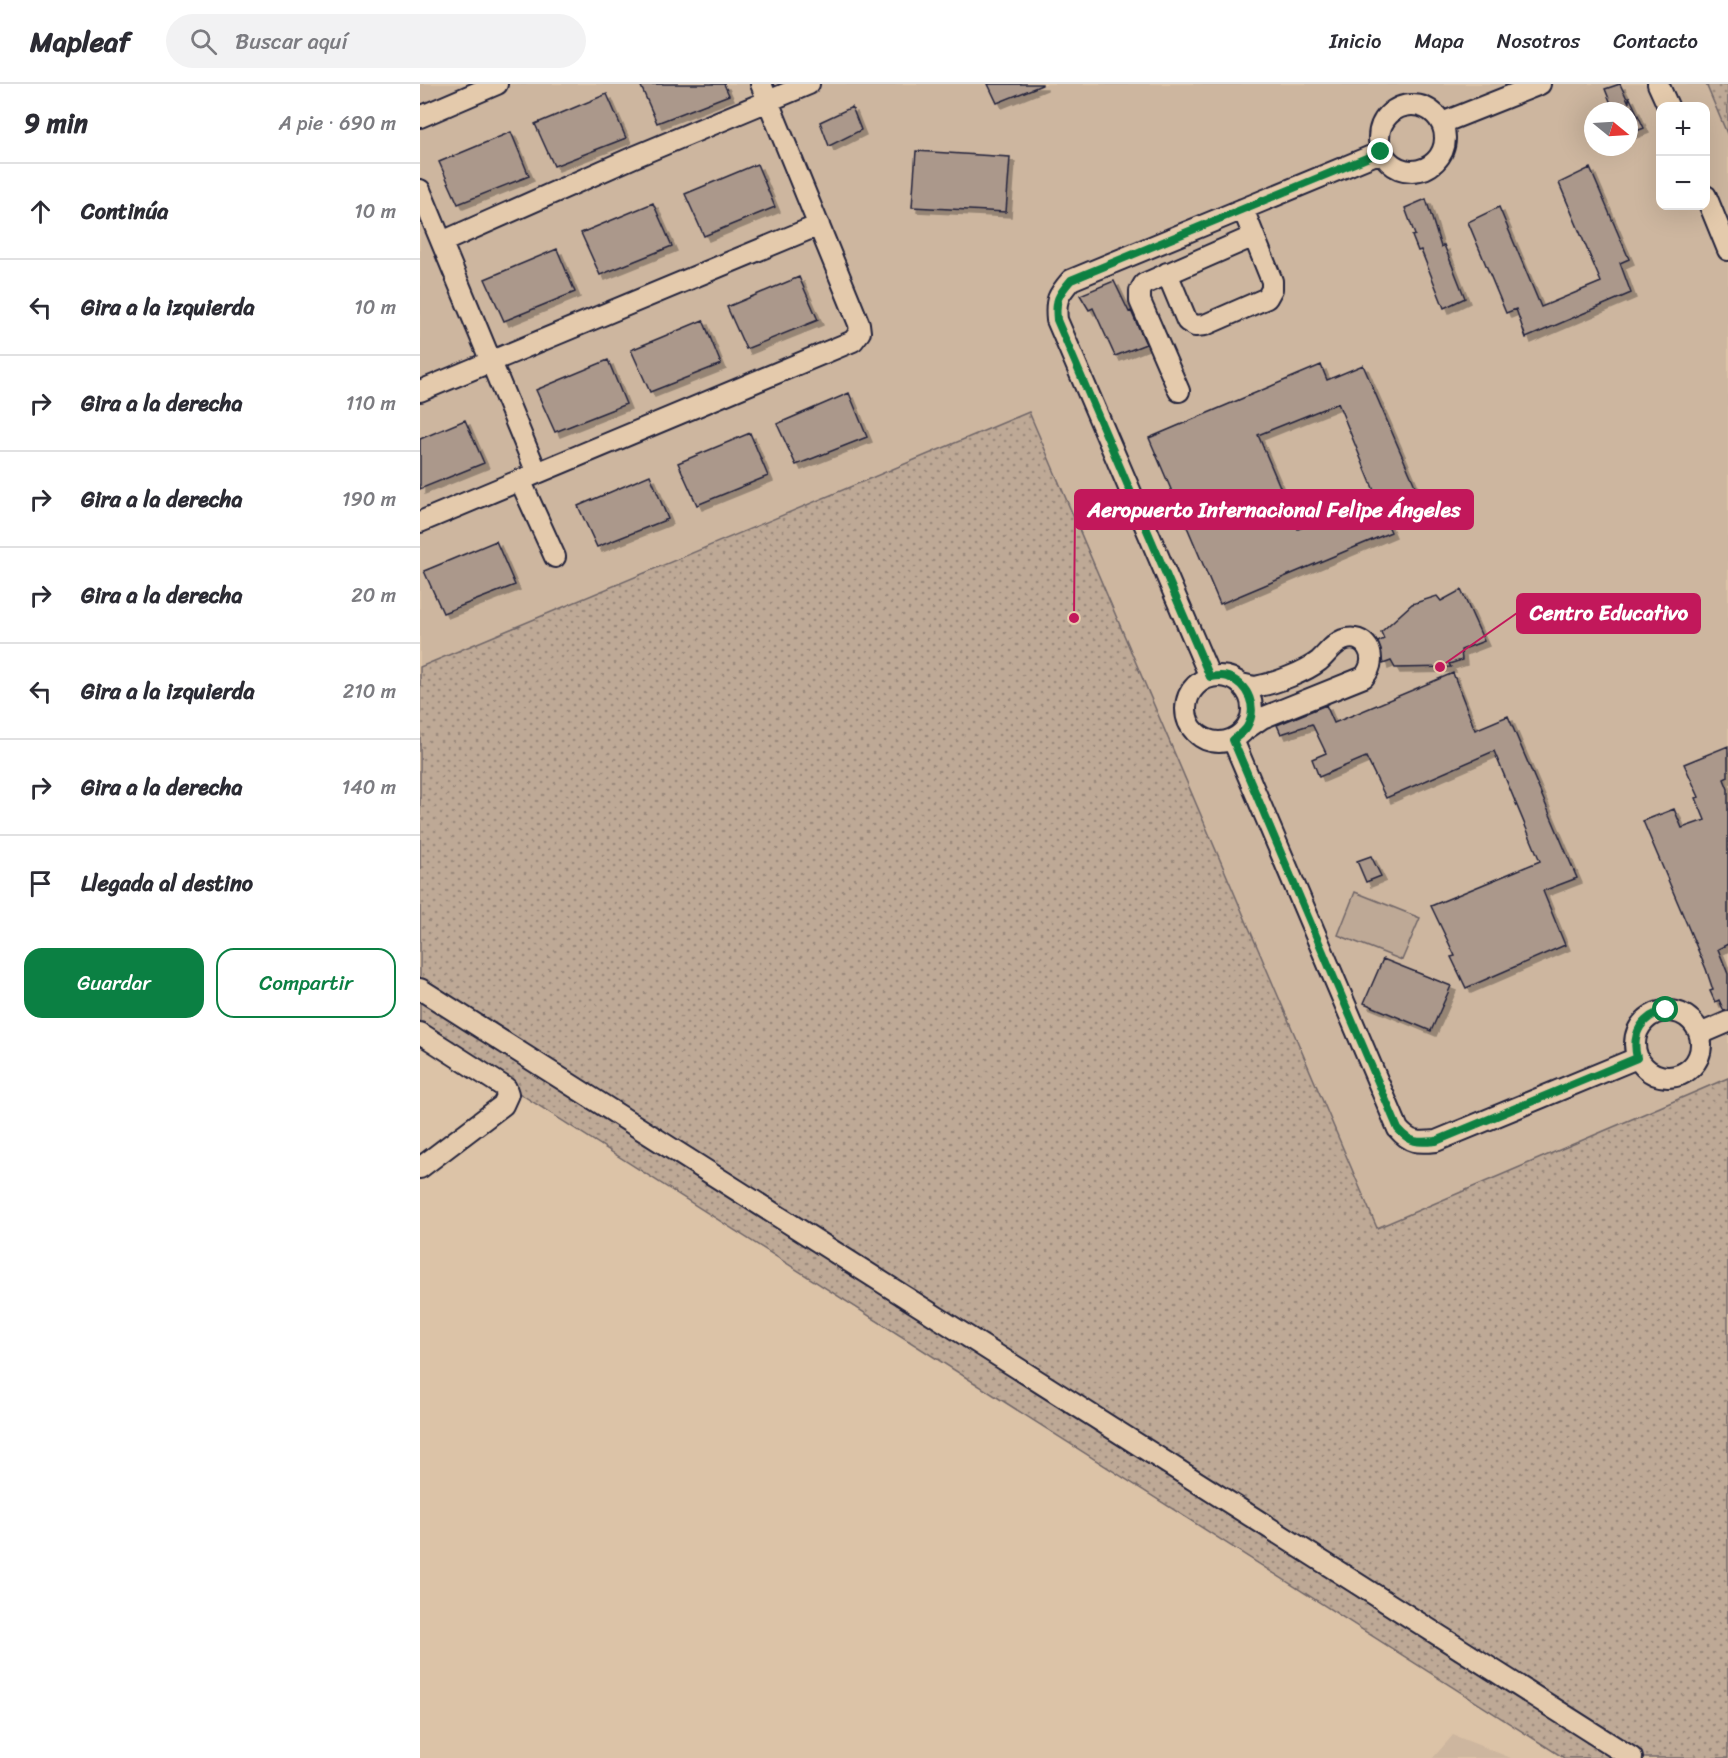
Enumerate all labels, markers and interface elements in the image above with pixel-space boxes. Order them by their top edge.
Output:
search box [166,14,586,68]
text: Mapleaf [30,17,130,66]
text: Buscar aquí [235,22,347,61]
text: Inicio [1329,22,1381,60]
text: Mapa [1414,22,1464,60]
text: Nosotros [1497,22,1580,60]
text: Contacto [1613,22,1698,60]
icon: search [187,25,220,58]
text: 9 min [24,100,88,146]
north arrow [1584,102,1638,156]
map controls [1656,102,1710,210]
button: + [1656,102,1710,156]
text: A pie · 690 m [279,106,396,141]
route end [1367,138,1393,164]
button: − [1656,156,1710,210]
text: Continúa [81,192,168,231]
text: 10 m [354,194,396,229]
icon: ahead [24,195,57,228]
text: Gira a la izquierda [81,288,254,327]
text: 10 m [354,290,396,325]
icon: left [24,291,57,324]
text: Gira a la derecha [81,384,242,423]
text: 110 m [346,386,396,421]
icon: right [24,387,57,420]
text: Gira a la derecha [81,480,242,519]
text: 190 m [342,482,396,517]
icon: right [24,483,57,516]
callout: Aeropuerto Internacional Felipe Ángeles [1075,490,1473,529]
text: Aeropuerto Internacional Felipe Ángeles [1086,491,1461,529]
text: Gira a la derecha [81,576,242,615]
text: 20 m [351,578,396,613]
icon: right [24,579,57,612]
callout: Centro Educativo [1517,594,1700,633]
text: Centro Educativo [1529,594,1689,632]
text: Gira a la izquierda [81,672,254,711]
text: 210 m [343,674,396,709]
icon: left [24,675,57,708]
text: Gira a la derecha [81,768,242,807]
text: 140 m [342,770,396,805]
icon: right [24,771,57,804]
text: Llegada al destino [81,864,253,903]
icon: arrive [24,867,57,900]
button: Guardar [24,948,204,1018]
button: Compartir [216,948,396,1018]
route start [1652,996,1678,1022]

